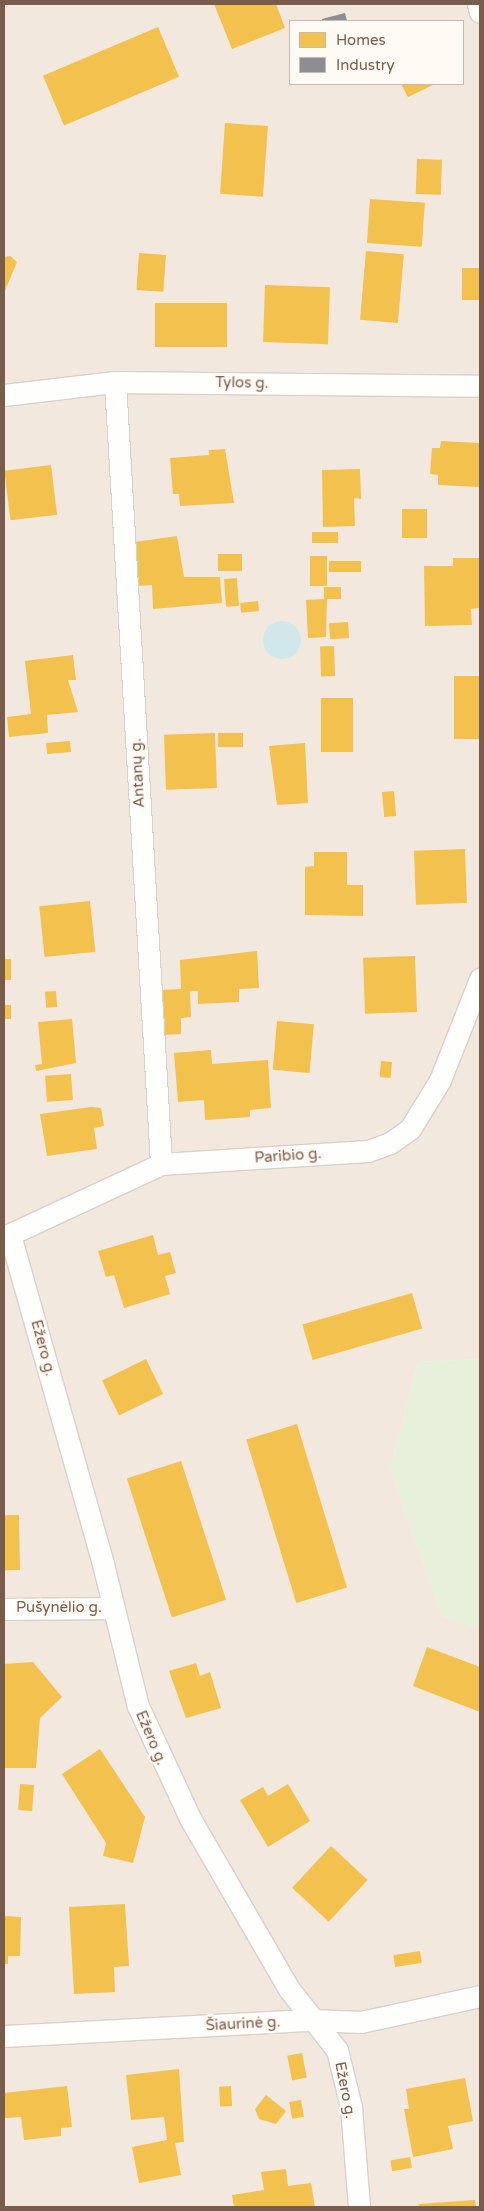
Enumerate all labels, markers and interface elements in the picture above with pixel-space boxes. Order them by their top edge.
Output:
legend [289,20,464,85]
text: Homes [336,31,386,49]
text: Industry [336,56,395,74]
street label: Tylos g. [215,374,269,392]
street label: Antanų g. [127,738,149,808]
street label: Paribio g. [254,1145,322,1167]
street label: Ežero g. [27,1318,59,1378]
street label: Pušynėlio g. [16,1599,102,1617]
street label: Ežero g. [131,1708,171,1768]
street label: Šiaurinė g. [205,2013,281,2035]
street label: Ežero g. [331,2060,359,2120]

